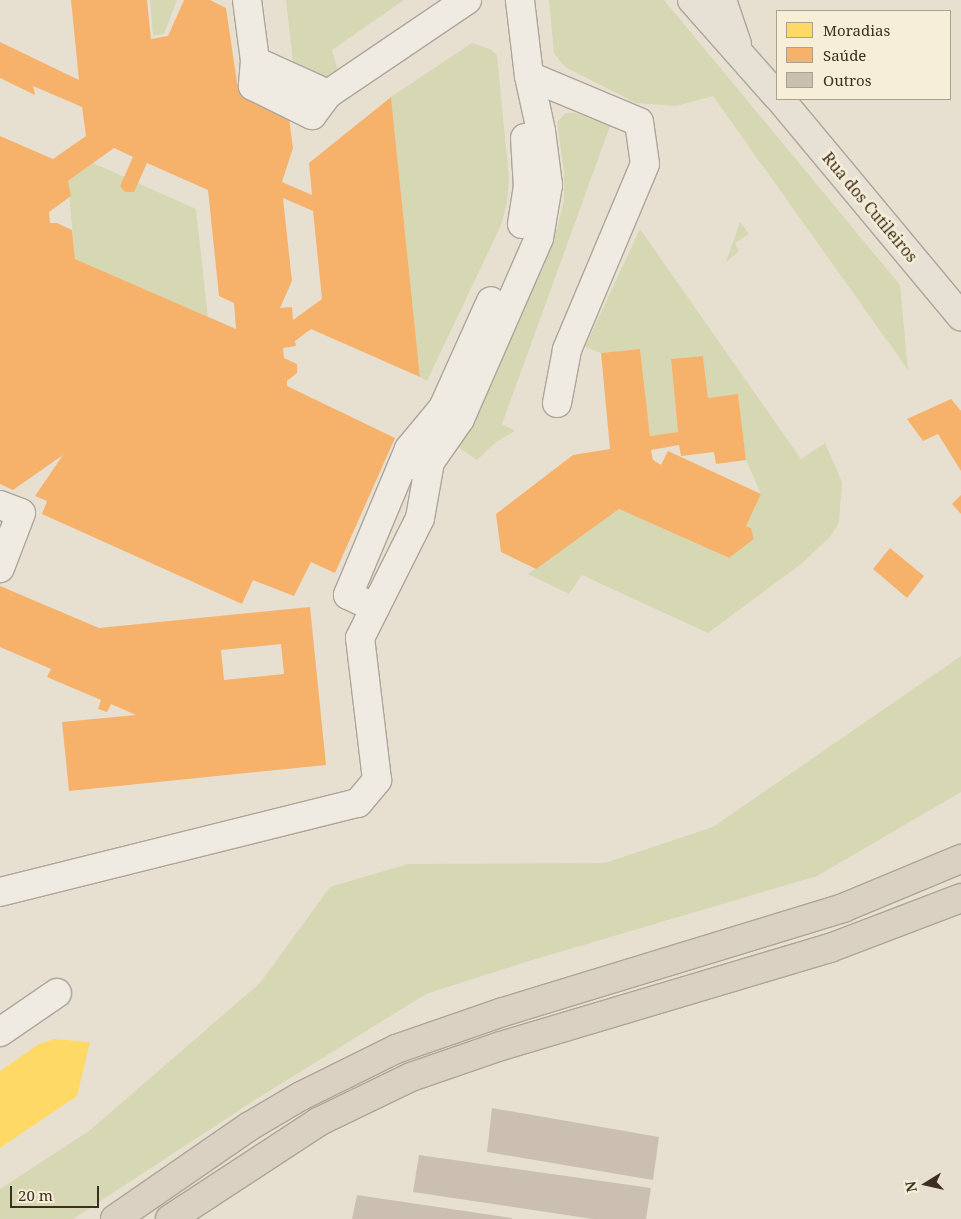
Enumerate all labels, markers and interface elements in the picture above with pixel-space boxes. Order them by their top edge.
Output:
legend [776,10,951,100]
text: Moradias [823,20,890,40]
text: Saúde [823,45,866,65]
text: Outros [823,70,871,90]
street label: Rua dos Cutileiros [818,148,922,266]
north arrow [901,1159,951,1209]
scale bar [12,1176,101,1208]
text: N [900,1180,921,1194]
text: 20 m [18,1185,53,1205]

